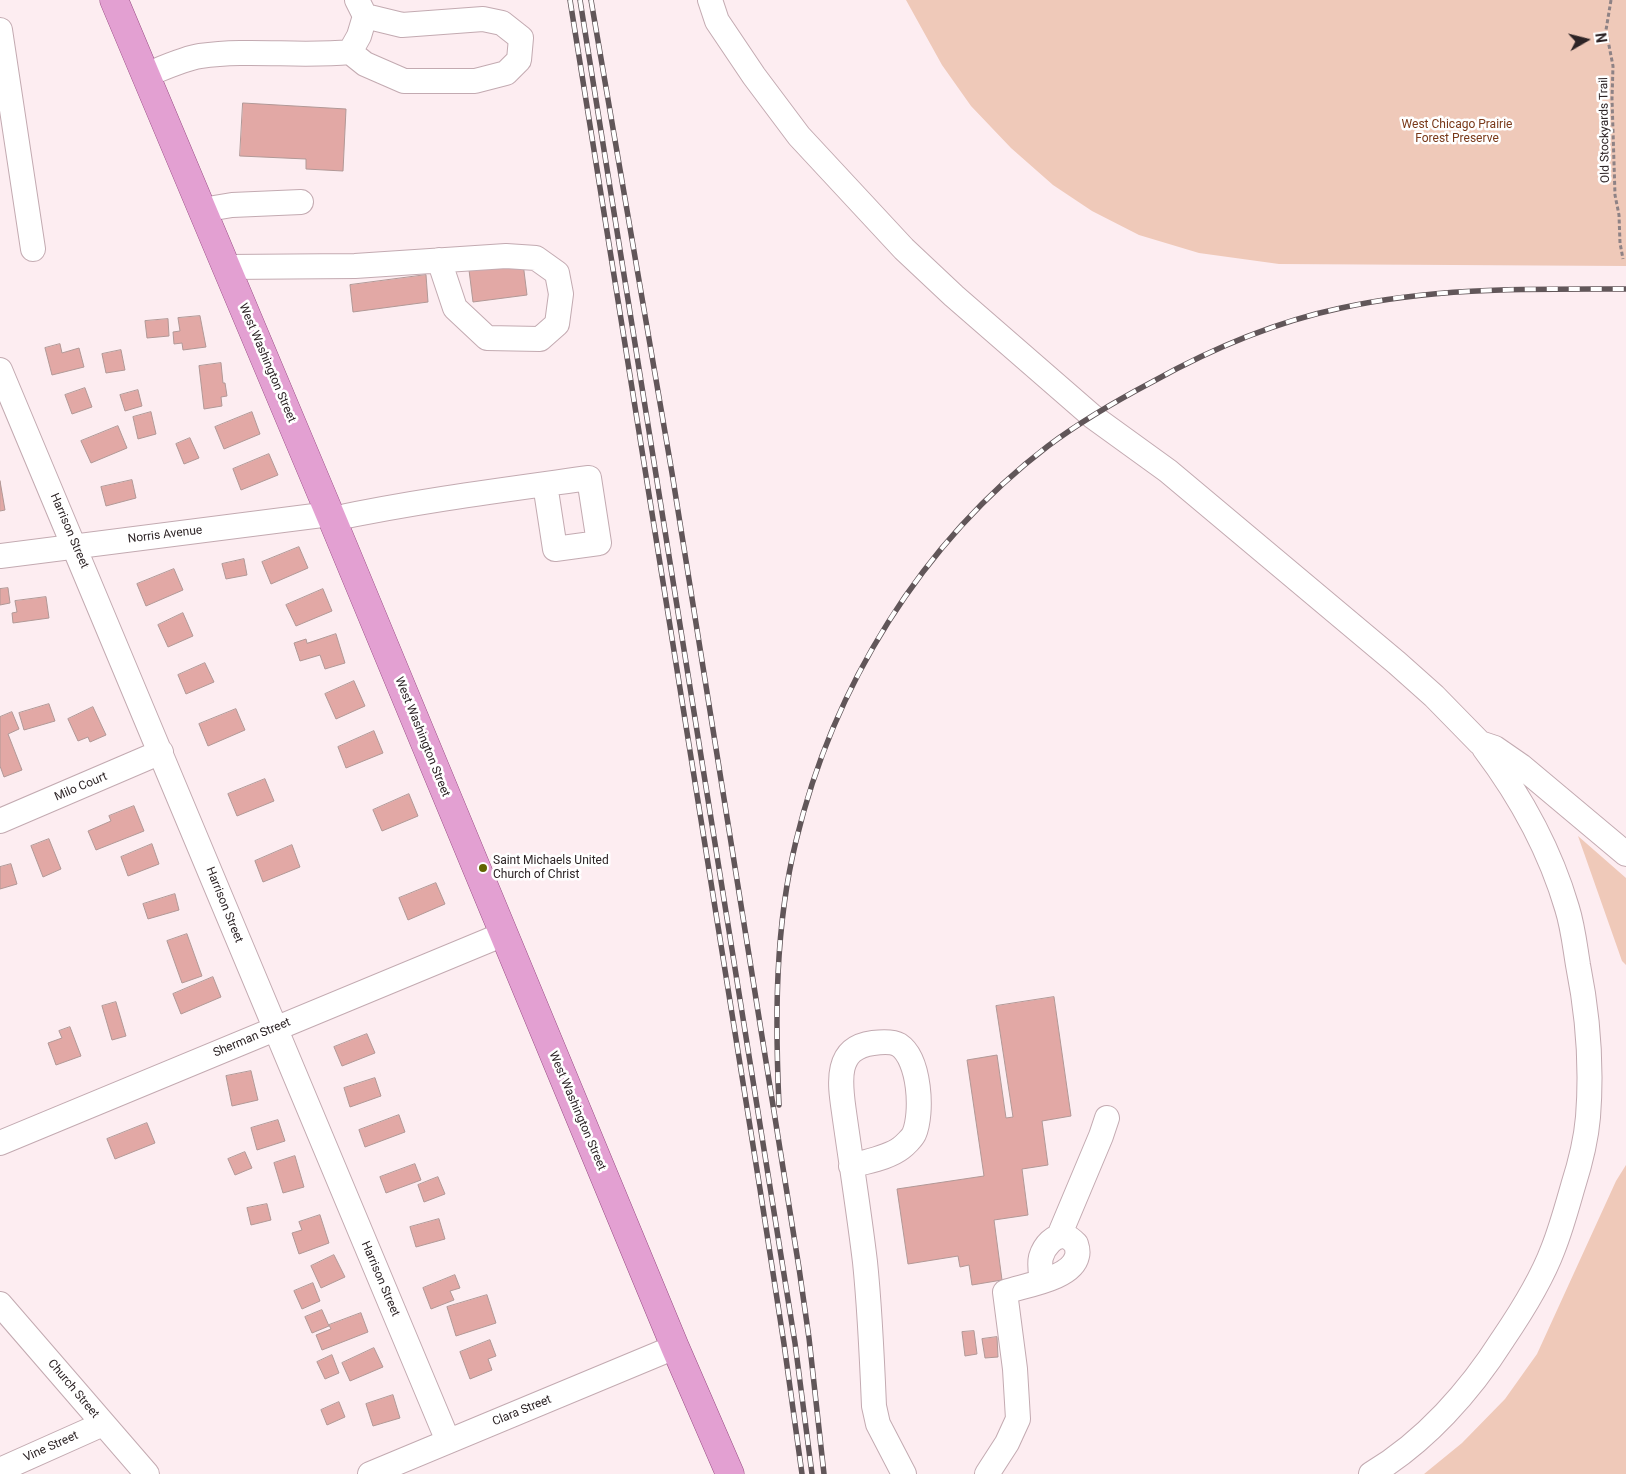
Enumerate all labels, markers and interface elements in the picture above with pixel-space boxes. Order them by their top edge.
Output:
north arrow [1561,15,1611,65]
text: N [1592,32,1609,44]
street label: Old Stockyards Trail [1597,77,1613,183]
park label: West Chicago Prairie Forest Preserve [1402,118,1512,146]
street label: West Washington Street [235,301,299,425]
street label: Harrison Street [47,491,91,571]
street label: Norris Avenue [127,523,203,547]
street label: West Washington Street [391,675,453,799]
street label: Milo Court [53,769,109,805]
place label: Saint Michaels United Church of Christ [493,854,609,882]
marker: Saint Michaels United Church of Christ [477,862,489,874]
street label: Harrison Street [202,865,246,945]
street label: Sherman Street [211,1015,293,1061]
street label: West Washington Street [545,1049,609,1173]
street label: Harrison Street [358,1239,402,1319]
street label: Church Street [44,1357,102,1421]
street label: Clara Street [490,1393,554,1429]
street label: Vine Street [21,1429,81,1465]

